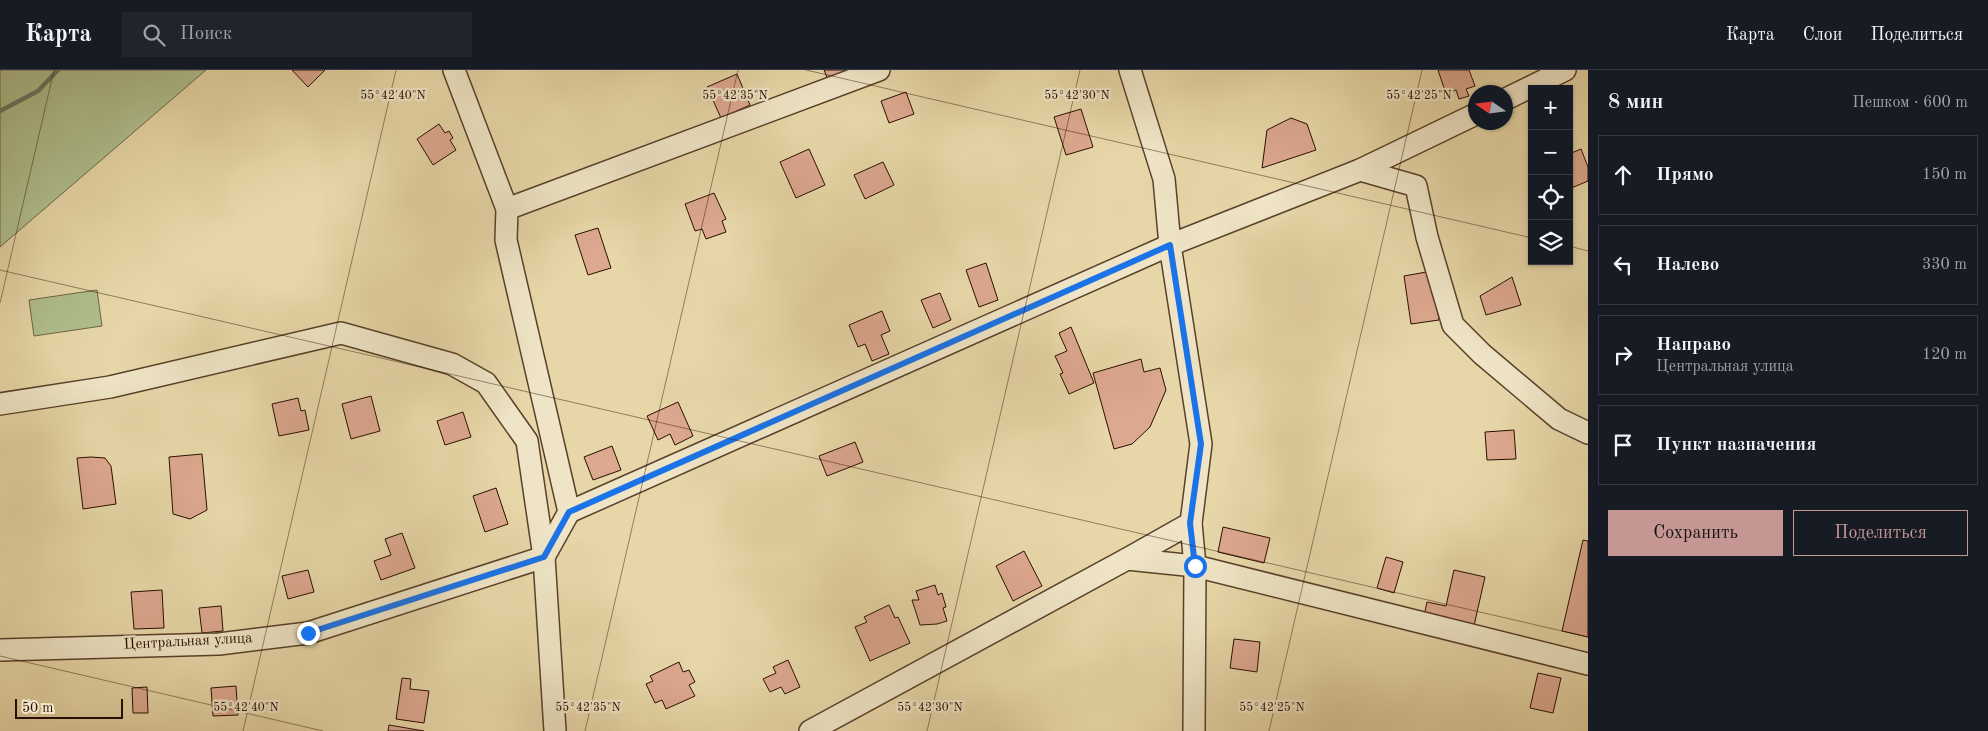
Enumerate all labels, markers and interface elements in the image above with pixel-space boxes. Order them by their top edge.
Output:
search box [122,12,472,57]
icon: search [140,21,168,49]
text: Карта [25,23,92,47]
text: Поиск [180,25,232,44]
text: Карта [1726,26,1775,44]
text: Слои [1803,26,1842,44]
text: Поделиться [1870,26,1963,44]
north arrow [1468,85,1513,130]
map controls [1528,85,1573,265]
button: + [1528,85,1573,130]
text: 55°42'40"N [360,89,426,102]
text: 55°42'35"N [702,89,768,102]
text: 55°42'30"N [1044,89,1110,102]
text: 55°42'25"N [1386,89,1452,102]
text: 8 мин [1608,92,1663,113]
text: Пешком · 600 m [1852,95,1968,111]
button: − [1528,130,1573,175]
icon: ahead [1609,161,1637,189]
text: Прямо [1656,166,1714,185]
text: 150 m [1922,167,1967,183]
button: locate [1528,175,1573,220]
button: layers [1528,220,1573,265]
icon: left [1609,251,1637,279]
text: Налево [1656,256,1719,275]
text: 330 m [1922,257,1967,273]
text: Направо [1656,336,1731,355]
icon: right [1609,341,1637,369]
text: 120 m [1922,347,1967,363]
text: Центральная улица [1656,359,1794,375]
icon: arrive [1609,431,1637,459]
text: Пункт назначения [1656,436,1816,455]
button: Сохранить [1608,510,1783,556]
button: Поделиться [1793,510,1968,556]
route start [1184,555,1207,578]
route end [297,622,320,645]
street label: Центральная улица [123,631,253,653]
scale bar [15,696,122,719]
text: 50 m [22,701,53,715]
text: 55°42'40"N [213,701,279,714]
text: 55°42'35"N [555,701,621,714]
text: 55°42'30"N [897,701,963,714]
text: 55°42'25"N [1239,701,1305,714]

